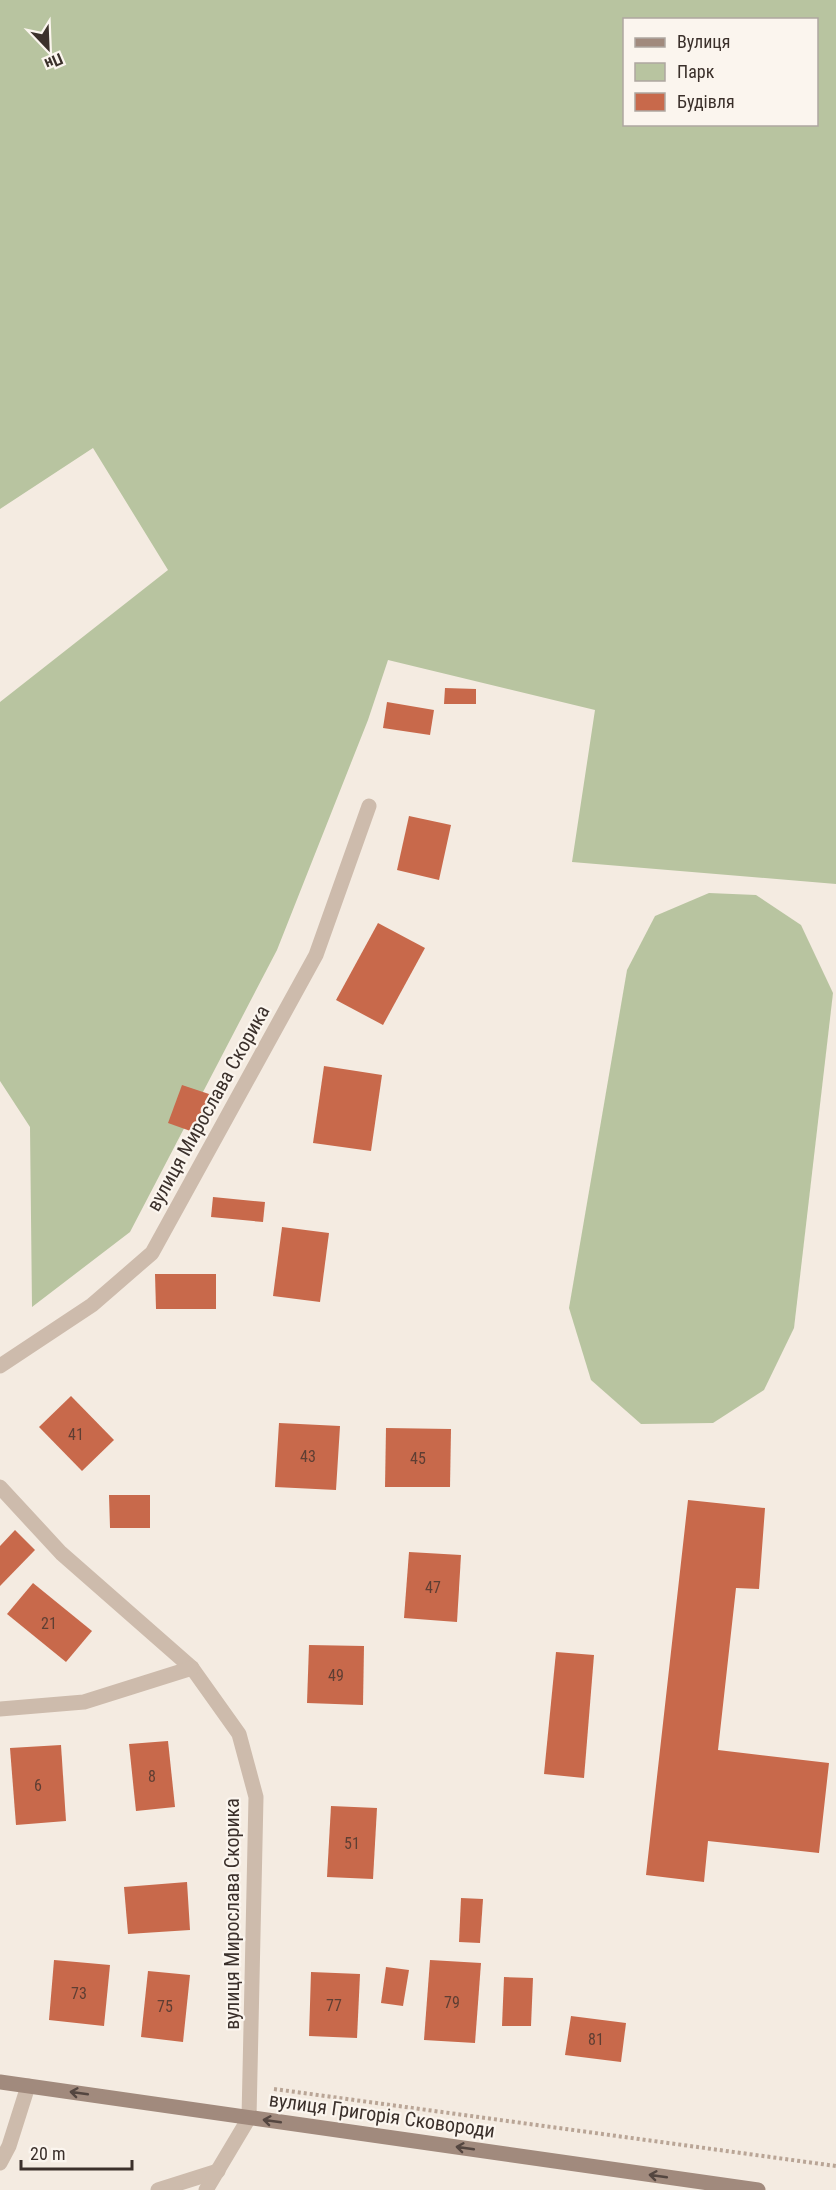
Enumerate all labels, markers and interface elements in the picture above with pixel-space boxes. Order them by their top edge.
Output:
north arrow [18,18,78,78]
legend [623,18,818,126]
text: Вулиця [677,31,731,52]
text: Пн [42,49,66,74]
text: Парк [677,61,715,82]
text: Будівля [677,91,735,112]
street label: вулиця Мирослава Скорика [141,1001,275,1215]
house number: 41 [68,1425,84,1444]
house number: 43 [300,1447,316,1466]
house number: 45 [410,1449,426,1468]
house number: 47 [425,1578,441,1597]
house number: 21 [41,1614,57,1633]
house number: 49 [328,1666,344,1685]
house number: 8 [148,1767,156,1786]
house number: 6 [34,1776,42,1795]
street label: вулиця Мирослава Скорика [220,1798,244,2030]
house number: 51 [344,1834,360,1853]
house number: 73 [71,1984,87,2003]
house number: 79 [444,1993,460,2012]
house number: 77 [326,1996,342,2015]
house number: 75 [157,1997,173,2016]
house number: 81 [588,2030,604,2049]
street label: вулиця Григорія Сковороди [267,2087,497,2143]
one-way arrow [70,2088,90,2099]
one-way arrow [263,2115,283,2126]
scale bar [21,2133,132,2171]
text: 20 m [30,2143,65,2164]
one-way arrow [456,2143,476,2154]
one-way arrow [649,2170,669,2181]

